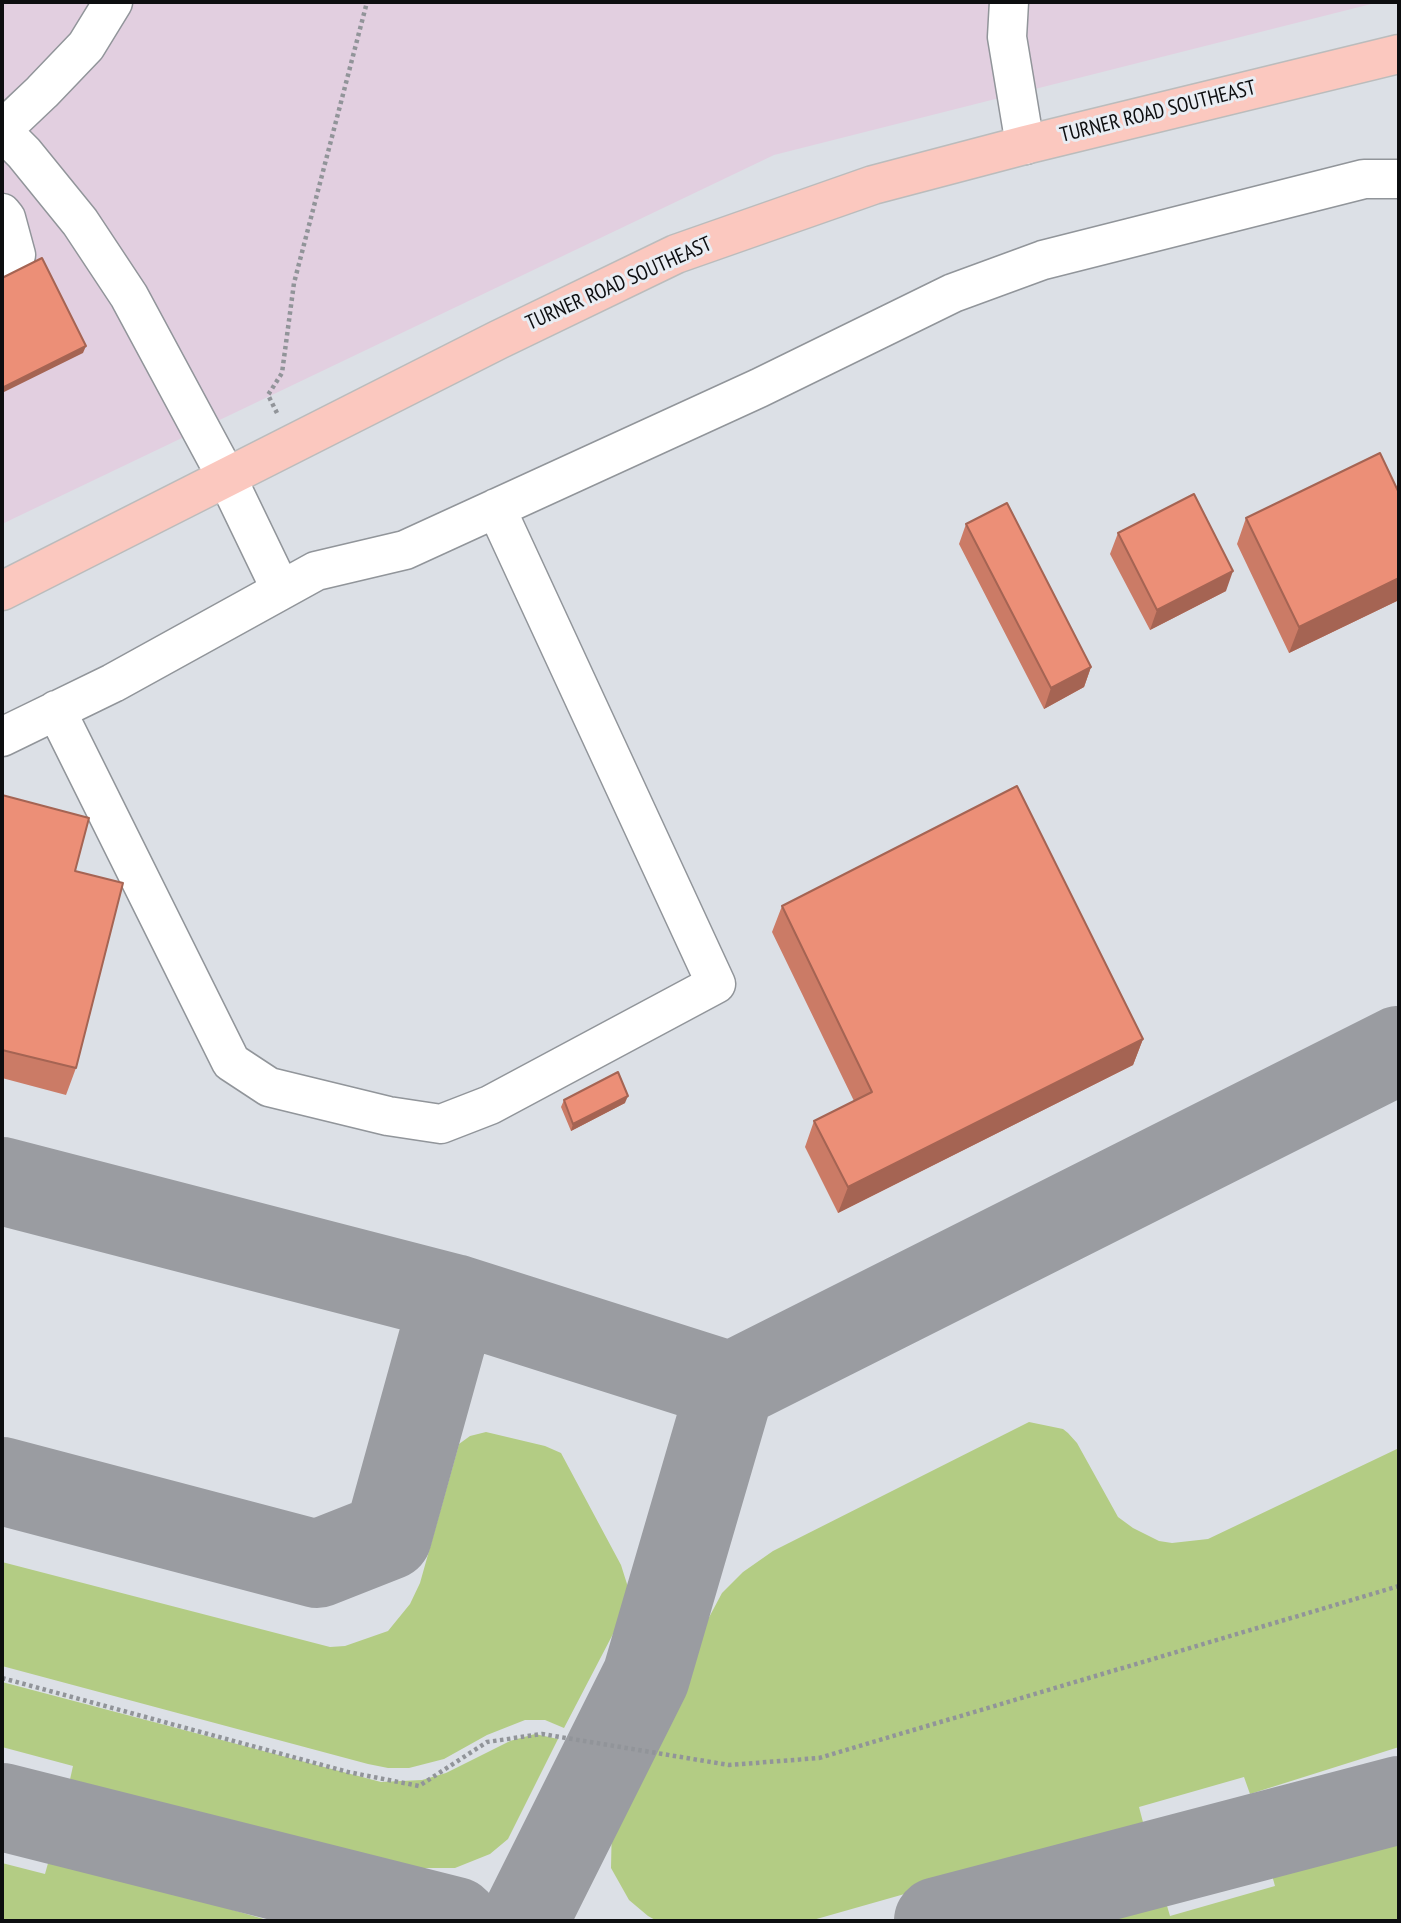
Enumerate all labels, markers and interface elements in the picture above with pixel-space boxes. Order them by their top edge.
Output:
street label: TURNER ROAD SOUTHEAST [1058,76,1258,148]
street label: TURNER ROAD SOUTHEAST [522,232,716,336]

